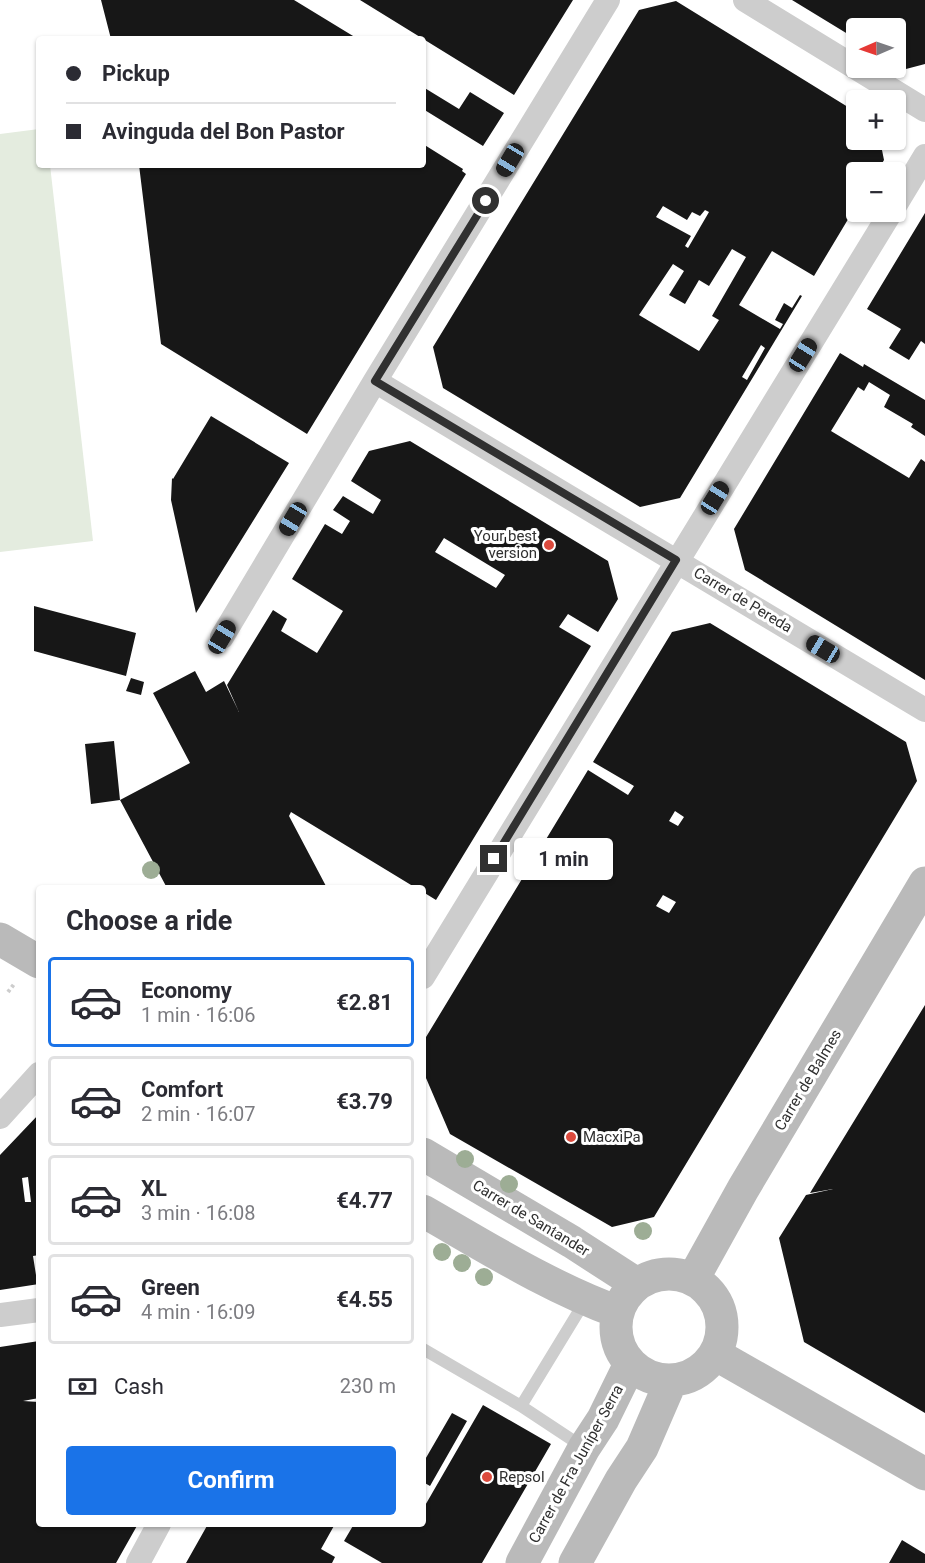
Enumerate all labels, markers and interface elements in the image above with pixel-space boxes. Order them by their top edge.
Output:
north arrow [846,18,906,78]
map controls [846,18,906,222]
text: Pickup [102,61,170,86]
button: + [846,90,906,150]
text: Avinguda del Bon Pastor [102,119,345,144]
car [493,140,527,180]
button: − [846,162,906,222]
route start [472,187,499,214]
car [786,335,820,375]
car [698,478,732,518]
car [276,499,310,539]
place label: Your best version [474,527,537,562]
marker: Your best version [542,538,556,552]
street label: Carrer de Pereda [690,564,796,636]
car [205,617,239,657]
car [803,632,843,666]
callout: 1 min [515,838,614,880]
route end [480,845,507,872]
text: 1 min [538,847,589,871]
text: Choose a ride [66,905,232,937]
icon: car [69,975,123,1029]
text: Economy [141,978,232,1003]
text: €2.81 [336,990,393,1015]
text: 1 min · 16:06 [141,1003,256,1027]
street label: Carrer de Balmes [771,1026,845,1134]
icon: car [69,1074,123,1128]
text: Comfort [141,1077,223,1102]
text: €3.79 [336,1089,393,1114]
text: 2 min · 16:07 [141,1102,256,1126]
place label: MacxiPa [583,1128,641,1146]
marker: MacxiPa [564,1130,578,1144]
icon: car [69,1173,123,1227]
text: XL [141,1176,167,1201]
street label: Carrer de Santander [469,1176,593,1260]
text: €4.77 [336,1188,393,1213]
text: 3 min · 16:08 [141,1201,256,1225]
icon: car [69,1272,123,1326]
text: Green [141,1275,200,1300]
text: €4.55 [336,1287,393,1312]
text: 4 min · 16:09 [141,1300,256,1324]
icon: cash [66,1370,99,1403]
text: Cash [114,1374,164,1399]
text: 230 m [340,1374,396,1398]
street label: Carrer de Fra Juníper Serra [525,1382,627,1546]
button: Confirm [66,1446,396,1515]
place label: Repsol [499,1468,545,1486]
marker: Repsol [480,1470,494,1484]

